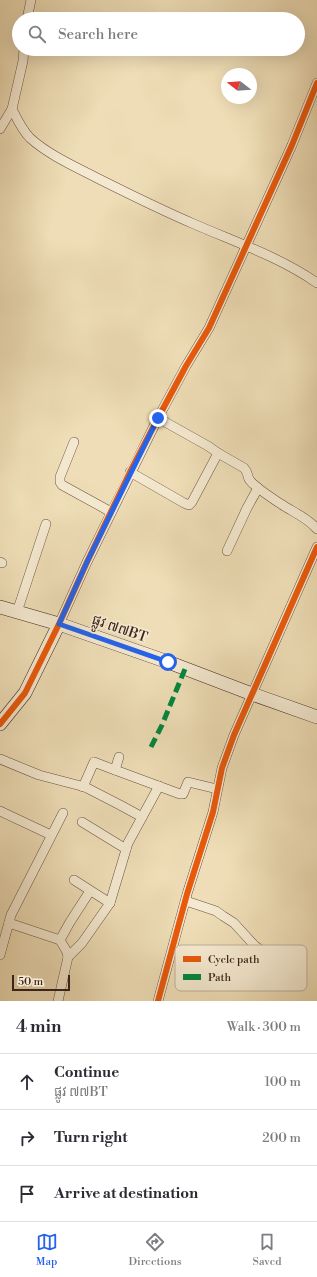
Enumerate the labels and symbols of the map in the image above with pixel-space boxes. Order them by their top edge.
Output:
north arrow [221,68,257,104]
route end [149,409,167,427]
street label: ផ្លូវ ៧៧BT [89,611,150,649]
route start [159,653,177,671]
legend [175,945,307,991]
text: Cycle path [208,953,260,967]
text: Path [208,971,232,985]
scale bar [12,973,70,992]

